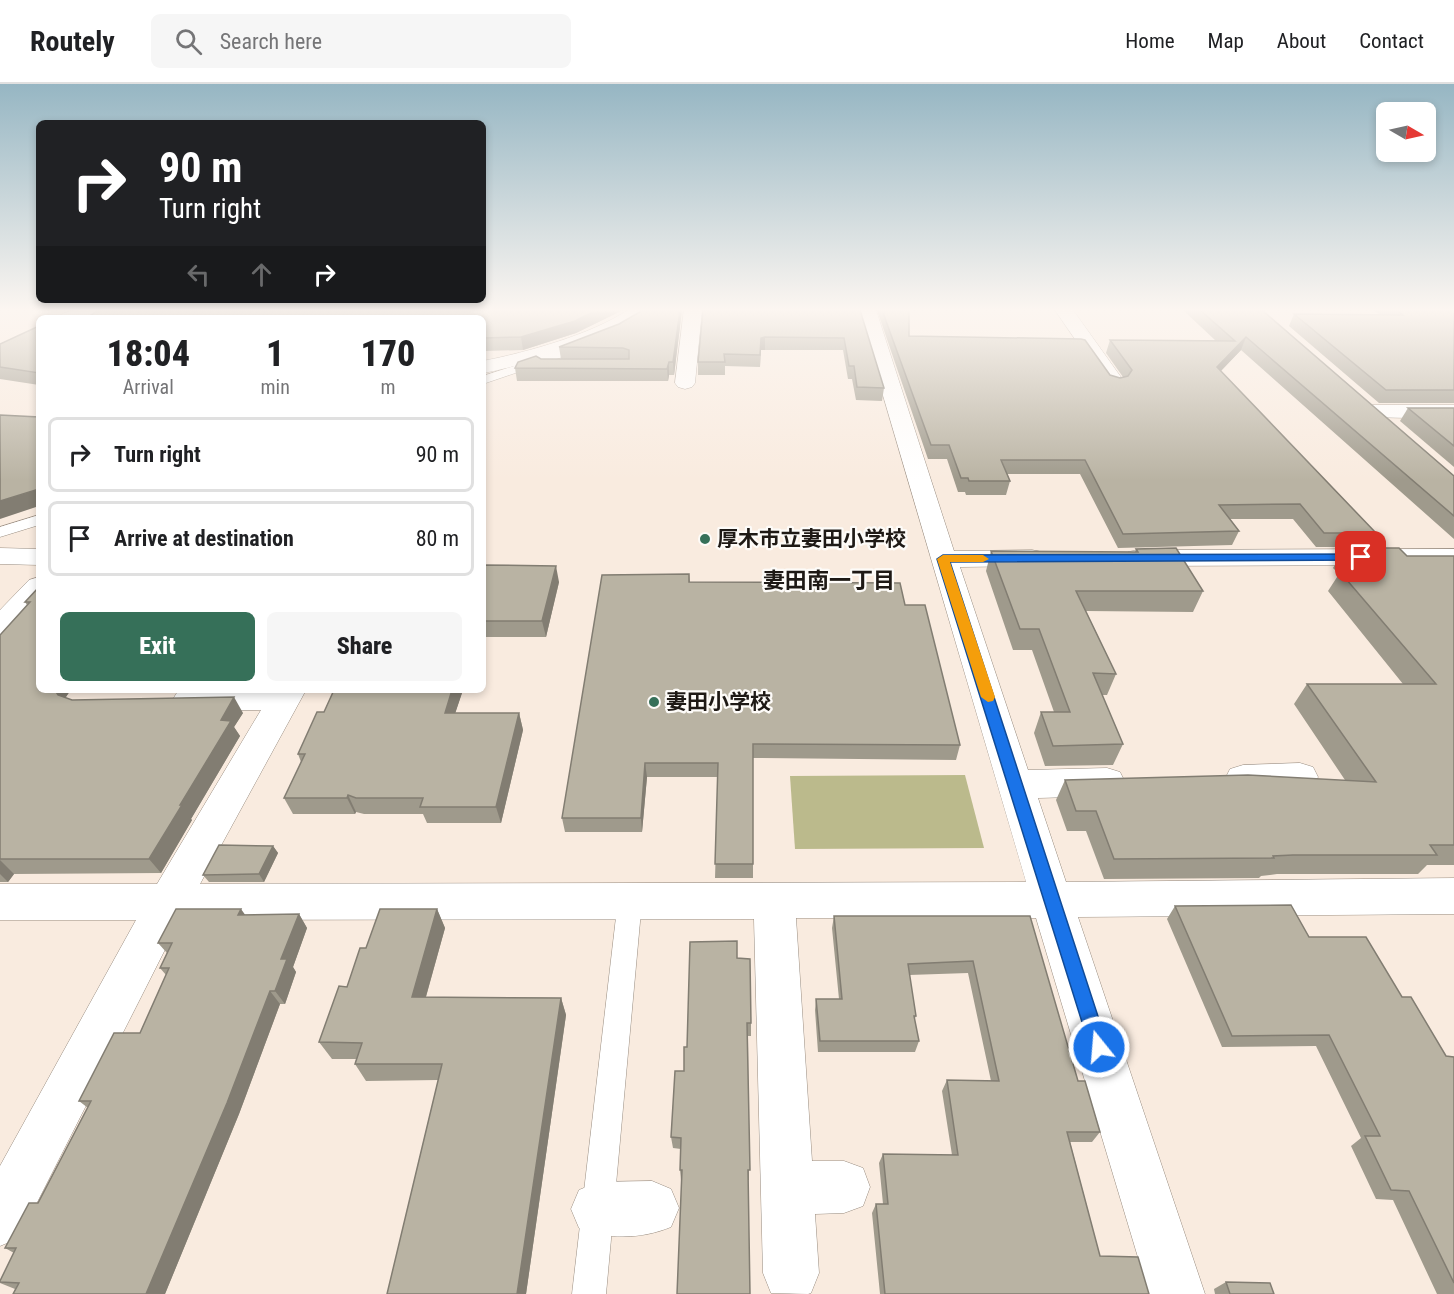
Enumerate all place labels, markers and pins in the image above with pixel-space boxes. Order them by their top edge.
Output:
place label: 厚木市立妻田小学校 [717,527,906,551]
pin [1335,531,1386,582]
marker: 厚木市立妻田小学校 [698,532,712,546]
place label: 妻田小学校 [666,690,771,714]
marker: 妻田小学校 [647,695,661,709]

